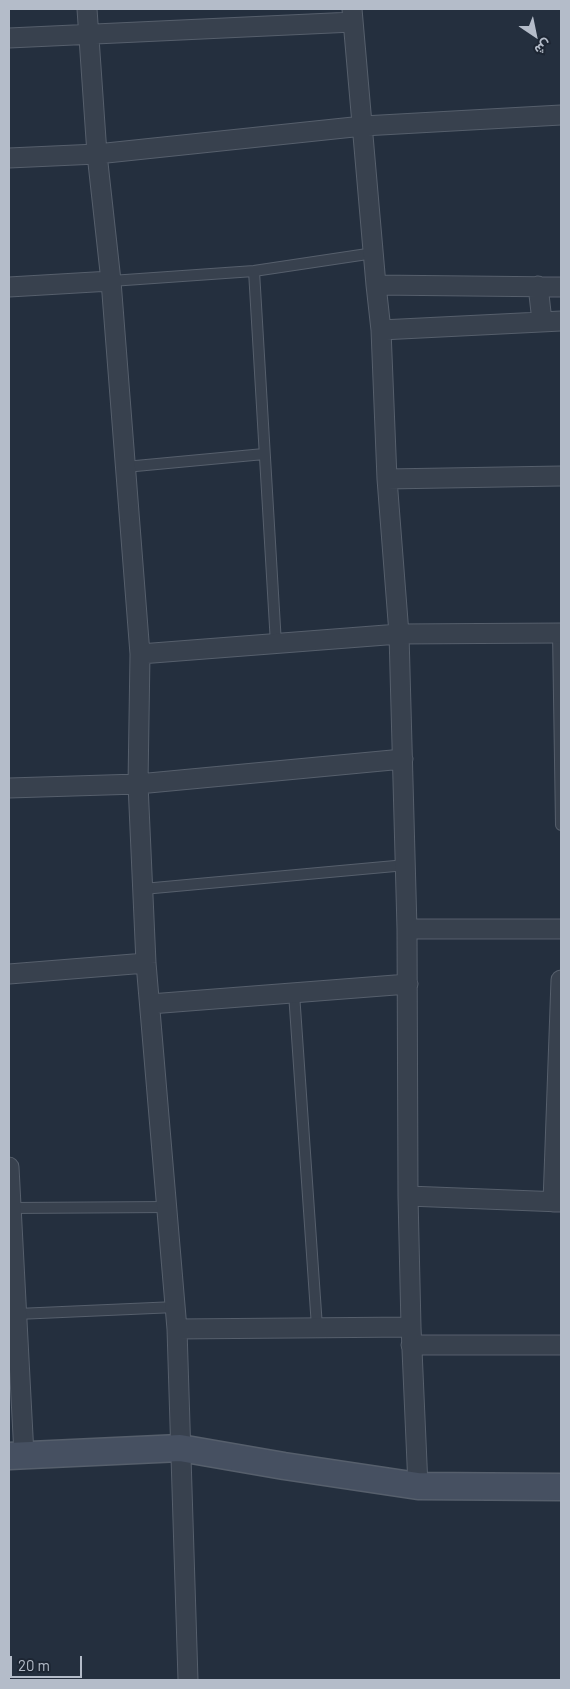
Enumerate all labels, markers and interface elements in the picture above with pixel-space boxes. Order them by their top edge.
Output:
north arrow [510,10,560,60]
text: ش [532,36,555,60]
scale bar [12,1646,85,1678]
text: 20 m [18,1656,50,1674]

